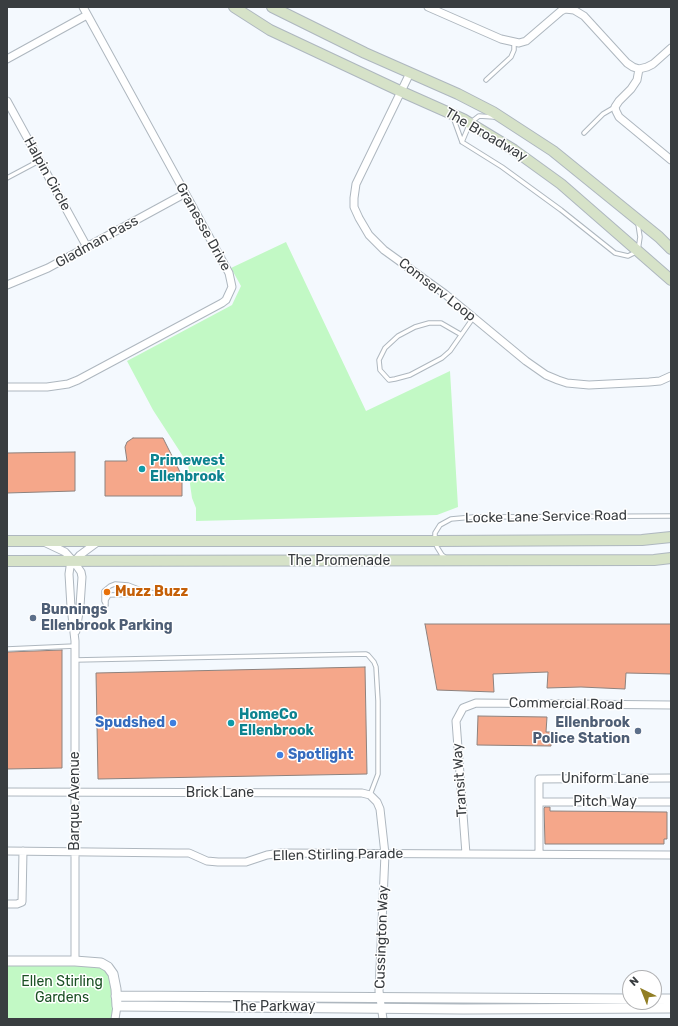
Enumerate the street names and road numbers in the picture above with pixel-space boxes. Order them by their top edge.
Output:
street label: The Broadway [442,105,530,165]
street label: Halpin Circle [20,134,74,214]
street label: Granesse Drive [172,180,234,274]
street label: Gladman Pass [53,212,141,272]
street label: Comserv Loop [395,255,479,325]
street label: Locke Lane Service Road [465,507,627,527]
street label: The Promenade [288,553,390,569]
street label: Commercial Road [509,695,623,713]
street label: Transit Way [449,742,471,818]
street label: Barque Avenue [67,751,83,851]
street label: Uniform Lane [561,771,649,787]
street label: Brick Lane [186,785,254,801]
street label: Pitch Way [573,794,637,810]
street label: Ellen Stirling Parade [273,845,403,865]
street label: Cussington Way [372,885,392,989]
street label: The Parkway [232,999,316,1015]

